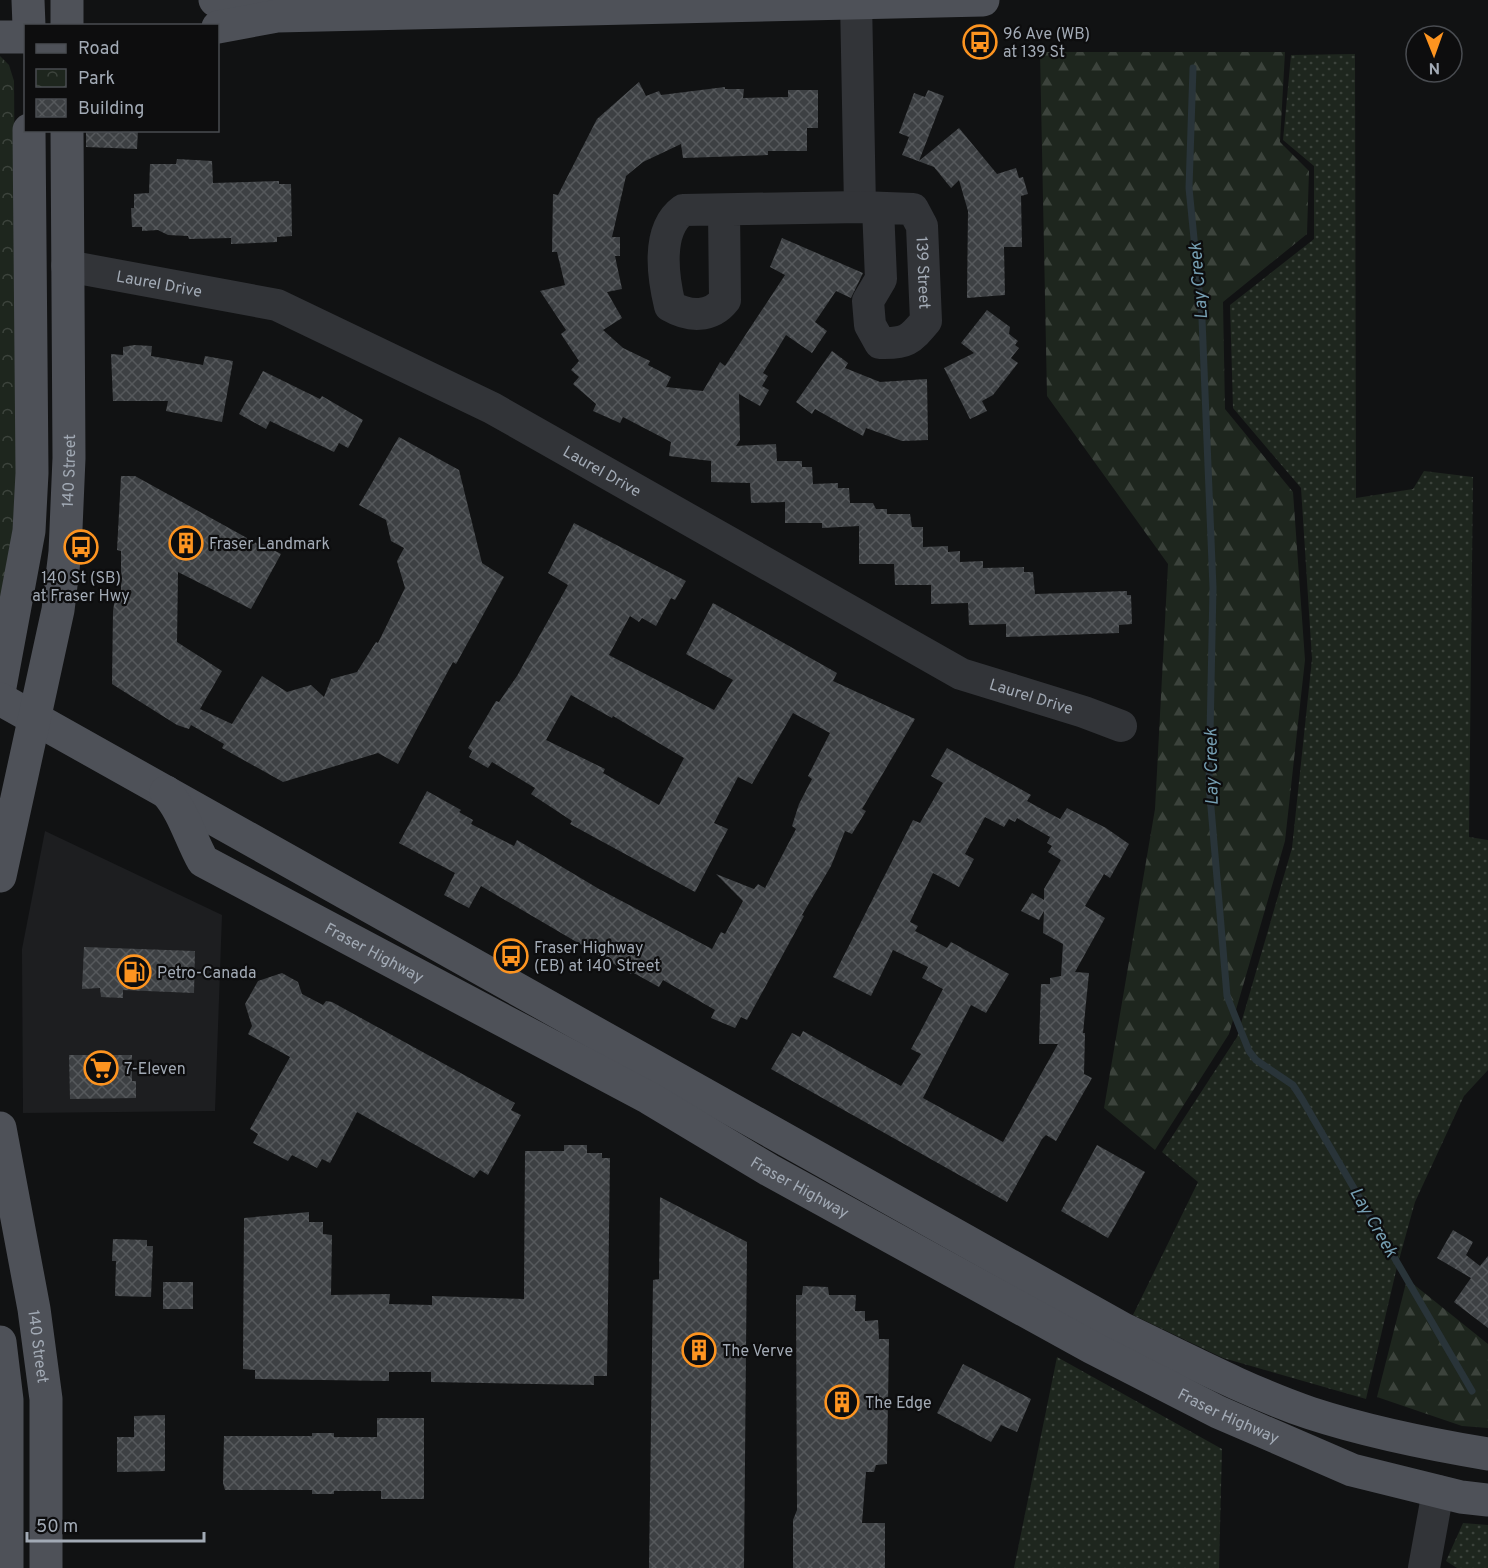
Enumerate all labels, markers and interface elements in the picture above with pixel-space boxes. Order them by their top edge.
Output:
legend [24,24,219,132]
bus stop icon: 96 Ave (WB) at 139 St [962,24,998,60]
north arrow [1404,24,1464,84]
place label: 96 Ave (WB) at 139 St [1003,25,1090,63]
text: Road [78,38,120,61]
text: N [1428,57,1440,77]
text: Park [78,68,115,91]
text: Building [78,98,144,121]
street label: 139 Street [910,236,933,310]
water label: Lay Creek [1185,240,1214,320]
street label: Laurel Drive [115,267,204,303]
street label: 140 Street [59,434,81,508]
street label: Laurel Drive [559,442,644,503]
building icon: Fraser Landmark [168,525,204,561]
bus stop icon: 140 St (SB) at Fraser Hwy [63,529,99,565]
place label: Fraser Landmark [209,535,330,555]
place label: 140 St (SB) at Fraser Hwy [32,569,130,607]
street label: Laurel Drive [987,675,1075,720]
water label: Lay Creek [1200,727,1225,806]
street label: Fraser Highway [321,919,427,989]
bus stop icon: Fraser Highway (EB) at 140 Street [493,938,529,974]
place label: Fraser Highway (EB) at 140 Street [534,939,660,977]
fuel station icon: Petro-Canada [116,954,152,990]
place label: Petro-Canada [157,964,256,984]
supermarket icon: 7-Eleven [83,1050,119,1086]
place label: 7-Eleven [124,1060,186,1080]
street label: Fraser Highway [746,1153,852,1224]
water label: Lay Creek [1343,1184,1402,1263]
street label: 140 Street [22,1309,52,1385]
building icon: The Verve [681,1332,717,1368]
place label: The Verve [722,1342,793,1362]
building icon: The Edge [824,1384,860,1420]
street label: Fraser Highway [1174,1385,1282,1449]
place label: The Edge [865,1394,932,1414]
scale bar [27,1505,204,1543]
text: 50 m [36,1516,78,1539]

